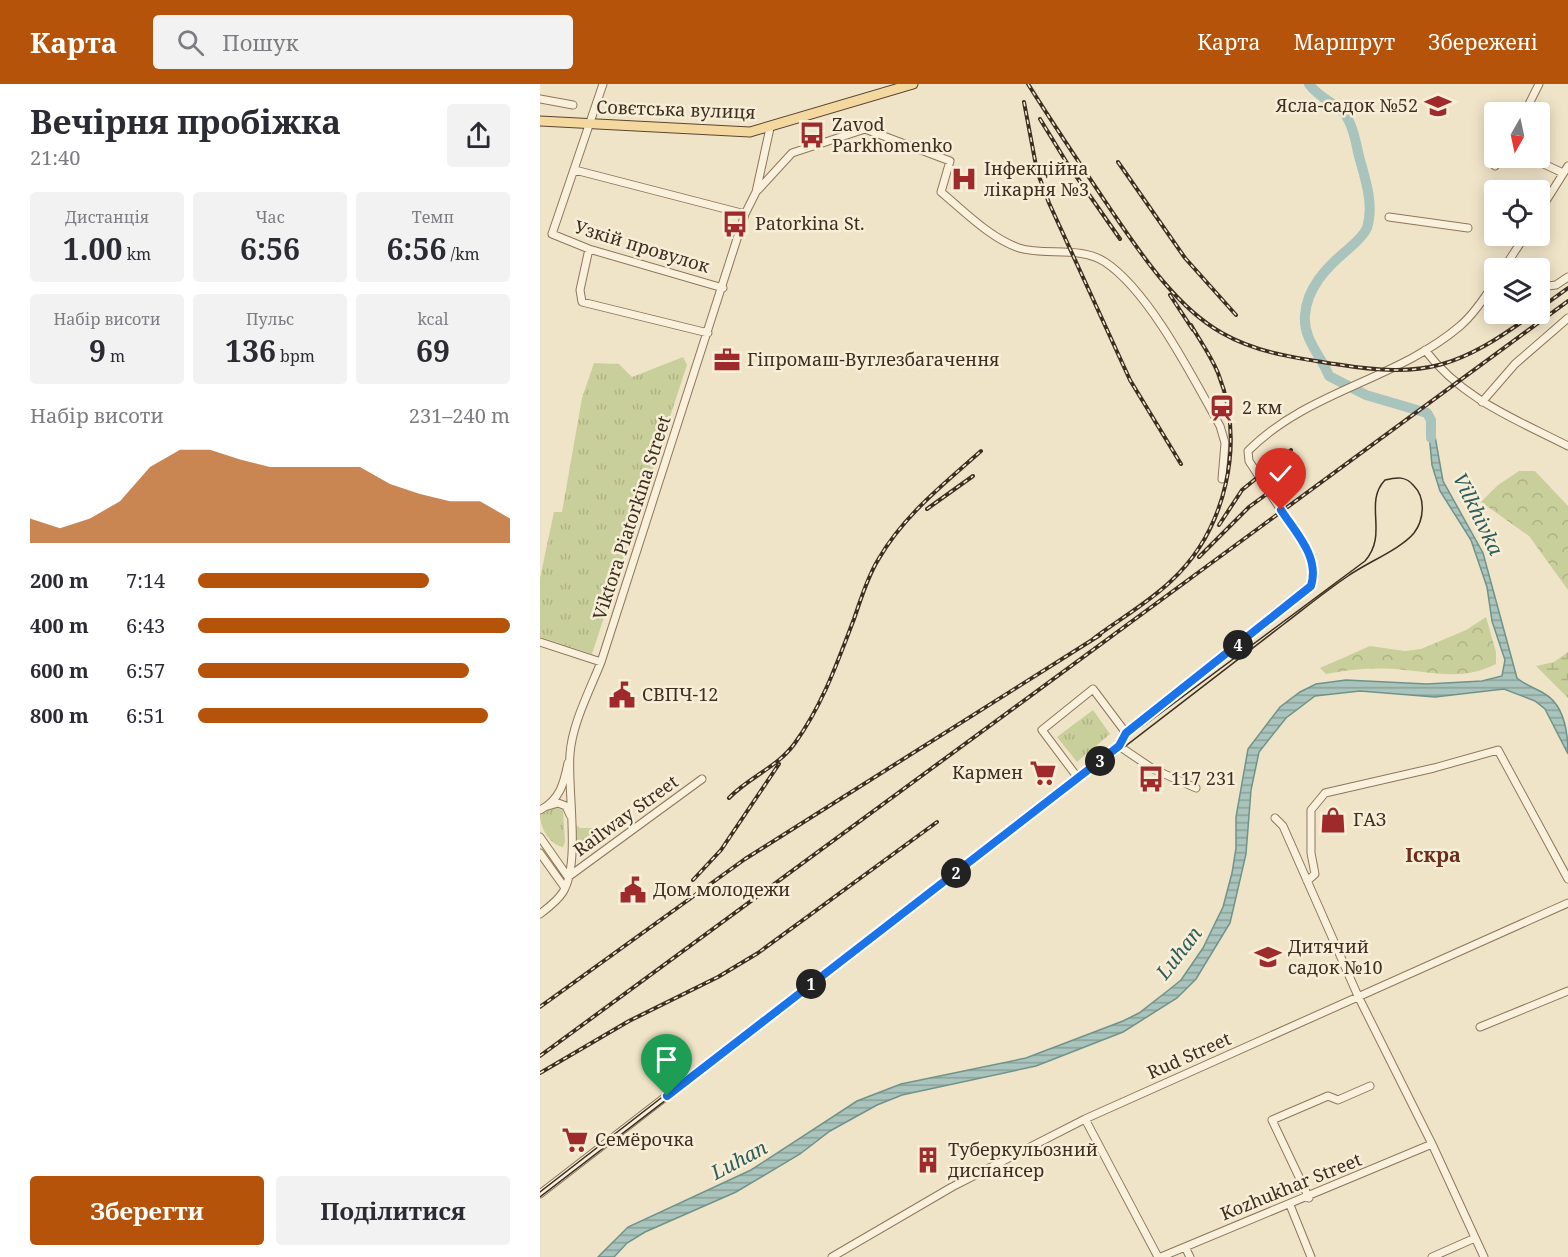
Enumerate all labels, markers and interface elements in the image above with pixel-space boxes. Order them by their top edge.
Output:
search box [153,15,573,69]
text: Карта [30,23,117,61]
icon: search [174,26,207,59]
text: Пошук [222,27,299,57]
text: Карта [1197,28,1260,56]
text: Маршрут [1293,28,1395,56]
text: Збережені [1428,28,1538,56]
school or university icon: Ясла-садок №52 [1423,91,1453,121]
place label: Ясла-садок №52 [1275,93,1418,117]
street label: Совєтська вулиця [596,94,756,124]
text: Вечірня пробіжка [30,99,341,144]
north arrow [1484,102,1550,168]
map controls [1484,102,1550,324]
button: share [447,104,510,167]
place label: Zavod Parkhomenko [832,112,953,157]
bus stop icon: Zavod Parkhomenko [797,120,827,150]
text: 21:40 [30,144,80,171]
place label: Інфекційна лікарня №3 [984,156,1089,201]
hospital icon: Інфекційна лікарня №3 [949,164,979,194]
button: locate [1484,180,1550,246]
text: Дистанція [65,206,149,228]
text: Час [255,206,285,228]
text: Темп [412,206,454,228]
bus stop icon: Patorkina St. [720,209,750,239]
place label: Patorkina St. [755,211,865,235]
street label: Узкій провулок [572,214,713,278]
text: 1.00 [63,228,123,269]
text: 6:56 [240,228,300,269]
text: 6:56 [386,228,446,269]
text: km [123,243,151,265]
text: /km [446,243,480,265]
button: layers [1484,258,1550,324]
text: Набір висоти [53,308,161,330]
text: Пульс [246,308,294,330]
text: kcal [418,308,448,330]
text: 9 [89,330,106,371]
text: 136 [225,330,276,371]
text: 69 [416,330,450,371]
text: m [106,345,125,367]
text: bpm [276,345,315,367]
office icon: Гіпромаш-Вуглезбагачення [712,345,742,375]
place label: Гіпромаш-Вуглезбагачення [747,347,1000,371]
station icon: 2 км [1207,393,1237,423]
place label: 2 км [1242,395,1282,419]
text: Набір висоти [30,402,164,429]
text: 231–240 m [409,402,510,429]
street label: Viktora Piatorkina Street [587,413,675,623]
pin [1255,448,1306,510]
icon: check [1264,457,1297,490]
water label: Vilkhivka [1447,468,1510,560]
text: 200 m [30,567,89,594]
text: 7:14 [126,567,165,594]
text: 400 m [30,612,89,639]
text: 6:43 [126,612,165,639]
pin: 4 [1223,630,1253,660]
text: 4 [1233,634,1243,656]
text: 600 m [30,657,89,684]
text: 6:57 [126,657,165,684]
public building icon: СВПЧ-12 [607,680,637,710]
place label: СВПЧ-12 [642,682,718,706]
text: 800 m [30,702,89,729]
text: 6:51 [126,702,165,729]
pin: 3 [1085,746,1115,776]
text: 3 [1095,750,1105,772]
supermarket icon: Кармен [1028,758,1058,788]
place label: Кармен [952,760,1023,784]
bus stop icon: 117 231 [1136,764,1166,794]
place label: 117 231 [1171,766,1236,790]
street label: Railway Street [568,769,682,861]
shop icon: ГАЗ [1318,805,1348,835]
place label: ГАЗ [1353,807,1387,831]
district label: Іскра [1405,841,1461,868]
pin: 2 [941,858,971,888]
text: 2 [951,862,961,884]
public building icon: Дом молодежи [618,875,648,905]
place label: Дом молодежи [653,877,790,901]
water label: Luhan [1149,921,1208,985]
place label: Дитячий садок №10 [1288,934,1383,979]
school or university icon: Дитячий садок №10 [1253,942,1283,972]
pin: 1 [796,969,826,999]
text: 1 [806,973,816,995]
street label: Rud Street [1143,1026,1234,1084]
pin [641,1034,692,1096]
icon: arrive [650,1043,683,1076]
supermarket icon: Семёрочка [560,1125,590,1155]
place label: Семёрочка [595,1127,694,1151]
water label: Luhan [705,1134,772,1186]
place label: Туберкульозний диспансер [948,1137,1098,1182]
building icon: Туберкульозний диспансер [913,1145,943,1175]
street label: Kozhukhar Street [1217,1147,1365,1225]
button: Зберегти [30,1176,264,1245]
button: Поділитися [276,1176,510,1245]

